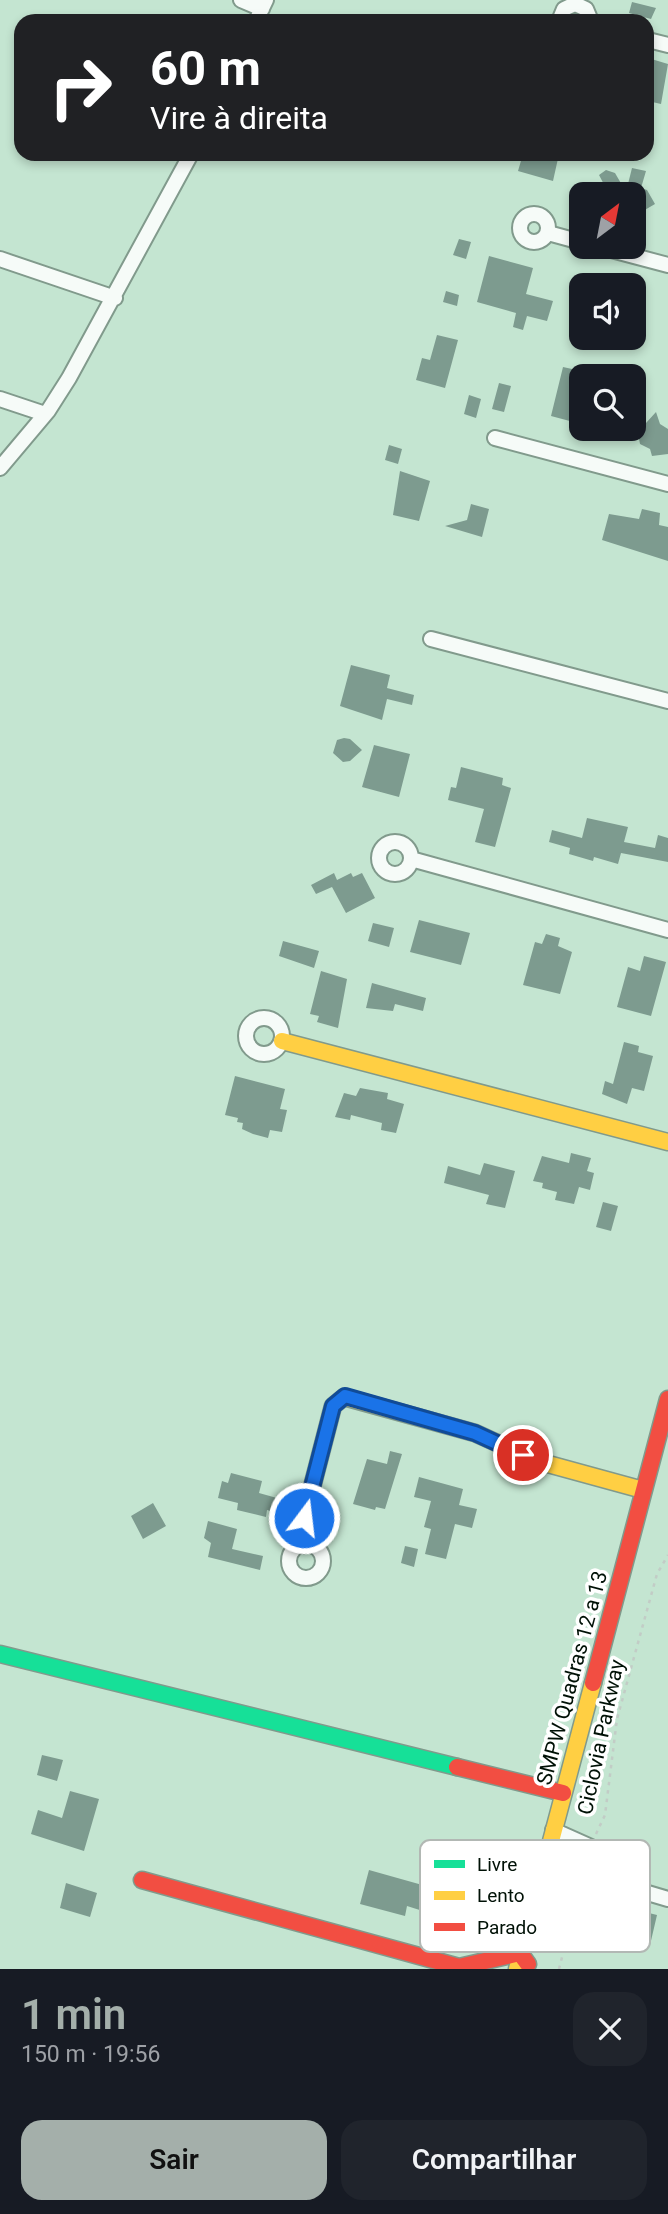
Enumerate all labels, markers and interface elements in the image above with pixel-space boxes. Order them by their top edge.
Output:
text: 60 m [150,40,261,97]
icon: right [35,42,126,133]
text: Vire à direita [150,99,328,137]
north arrow [569,182,646,259]
map controls [569,182,646,441]
button: sound [569,273,646,350]
button: search [569,364,646,441]
pin [493,1425,553,1485]
icon: arrive [504,1436,542,1474]
position arrow [267,1481,341,1555]
street label: SMPW Quadras 12 a 13 [532,1568,612,1788]
street label: Ciclovia Parkway [573,1657,629,1817]
legend [420,1840,650,1952]
text: Livre [477,1853,517,1876]
text: Lento [477,1884,525,1907]
text: Parado [477,1916,537,1939]
text: 1 min [21,1990,126,2039]
button: close [573,1992,647,2066]
text: 150 m · 19:56 [21,2041,160,2068]
button: Sair [21,2120,327,2200]
button: Compartilhar [341,2120,647,2200]

